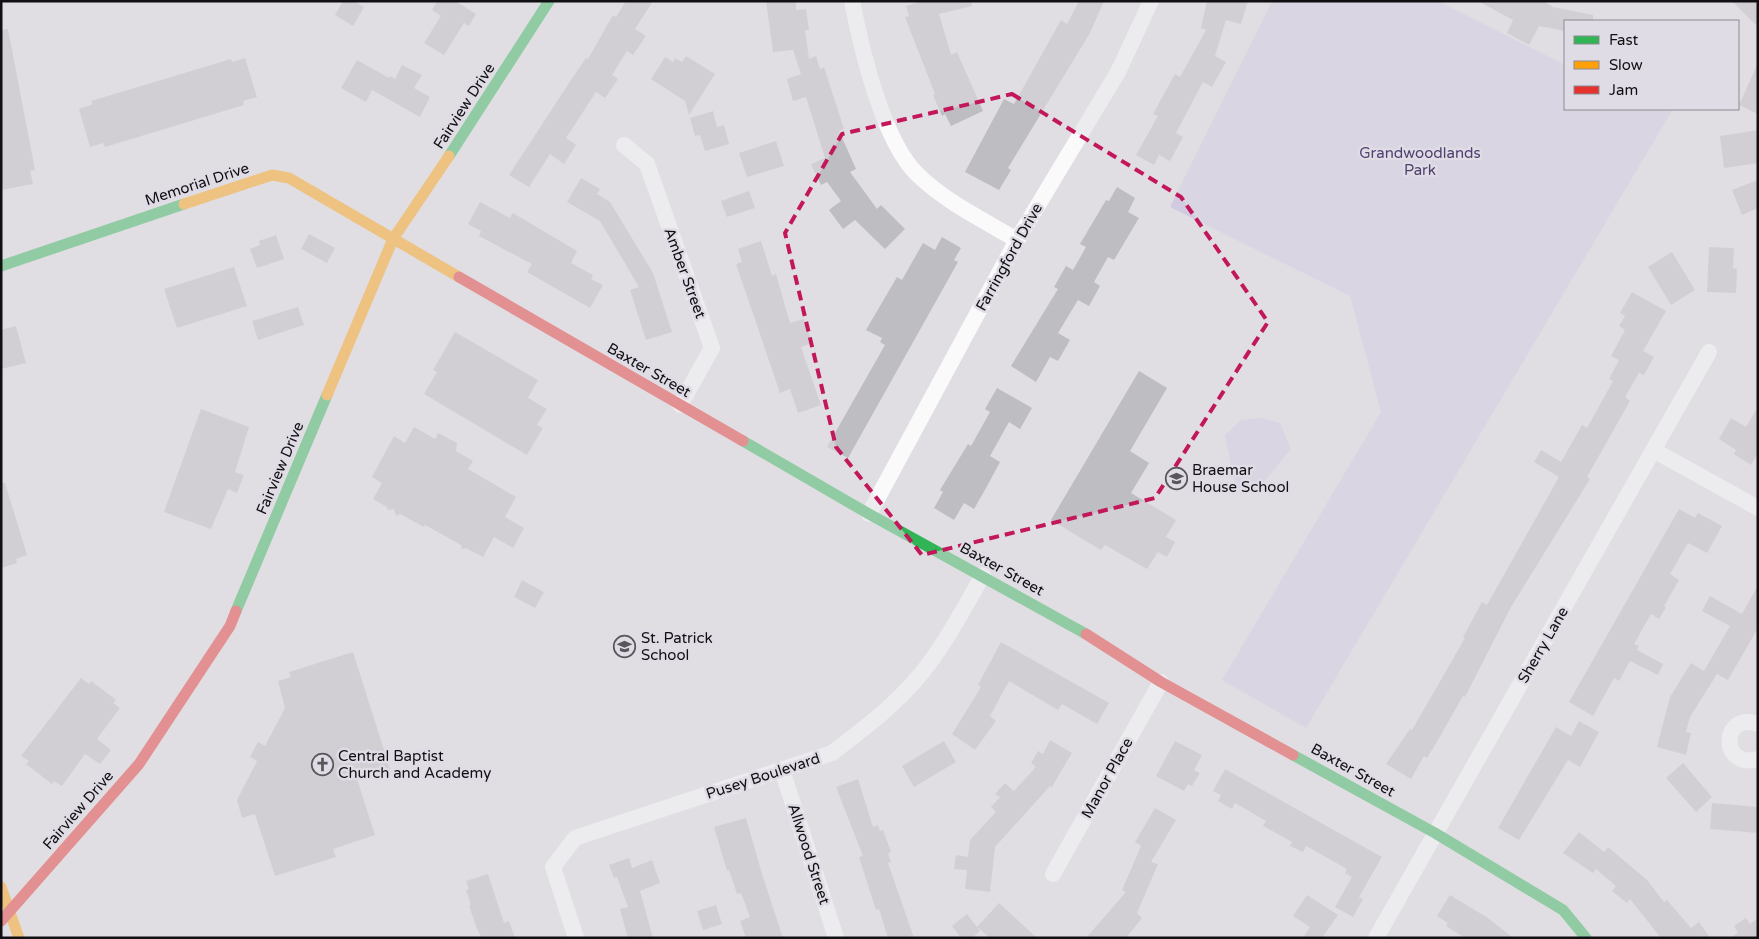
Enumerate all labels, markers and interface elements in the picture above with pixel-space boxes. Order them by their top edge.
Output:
legend [1564,20,1739,110]
text: Fast [1609,31,1639,49]
text: Slow [1609,56,1643,74]
street label: Fairview Drive [430,60,498,152]
text: Jam [1609,81,1638,99]
park label: Grandwoodlands Park [1359,144,1481,179]
street label: Memorial Drive [143,159,251,209]
street label: Farringford Drive [972,200,1046,314]
street label: Amber Street [660,225,710,321]
street label: Baxter Street [604,339,694,401]
street label: Fairview Drive [252,419,308,517]
place label: Braemar House School [1192,461,1289,496]
school or university icon: Braemar House School [1164,467,1188,491]
street label: Baxter Street [957,538,1048,600]
street label: Sherry Lane [1514,604,1572,686]
place label: St. Patrick School [641,629,713,664]
school or university icon: St. Patrick School [613,635,637,659]
street label: Manor Place [1077,735,1137,821]
street label: Baxter Street [1308,739,1399,801]
place label: Central Baptist Church and Academy [338,747,491,782]
street label: Pusey Boulevard [704,749,822,803]
church icon: Central Baptist Church and Academy [310,753,334,777]
street label: Fairview Drive [39,767,117,853]
street label: Allwood Street [784,801,834,907]

